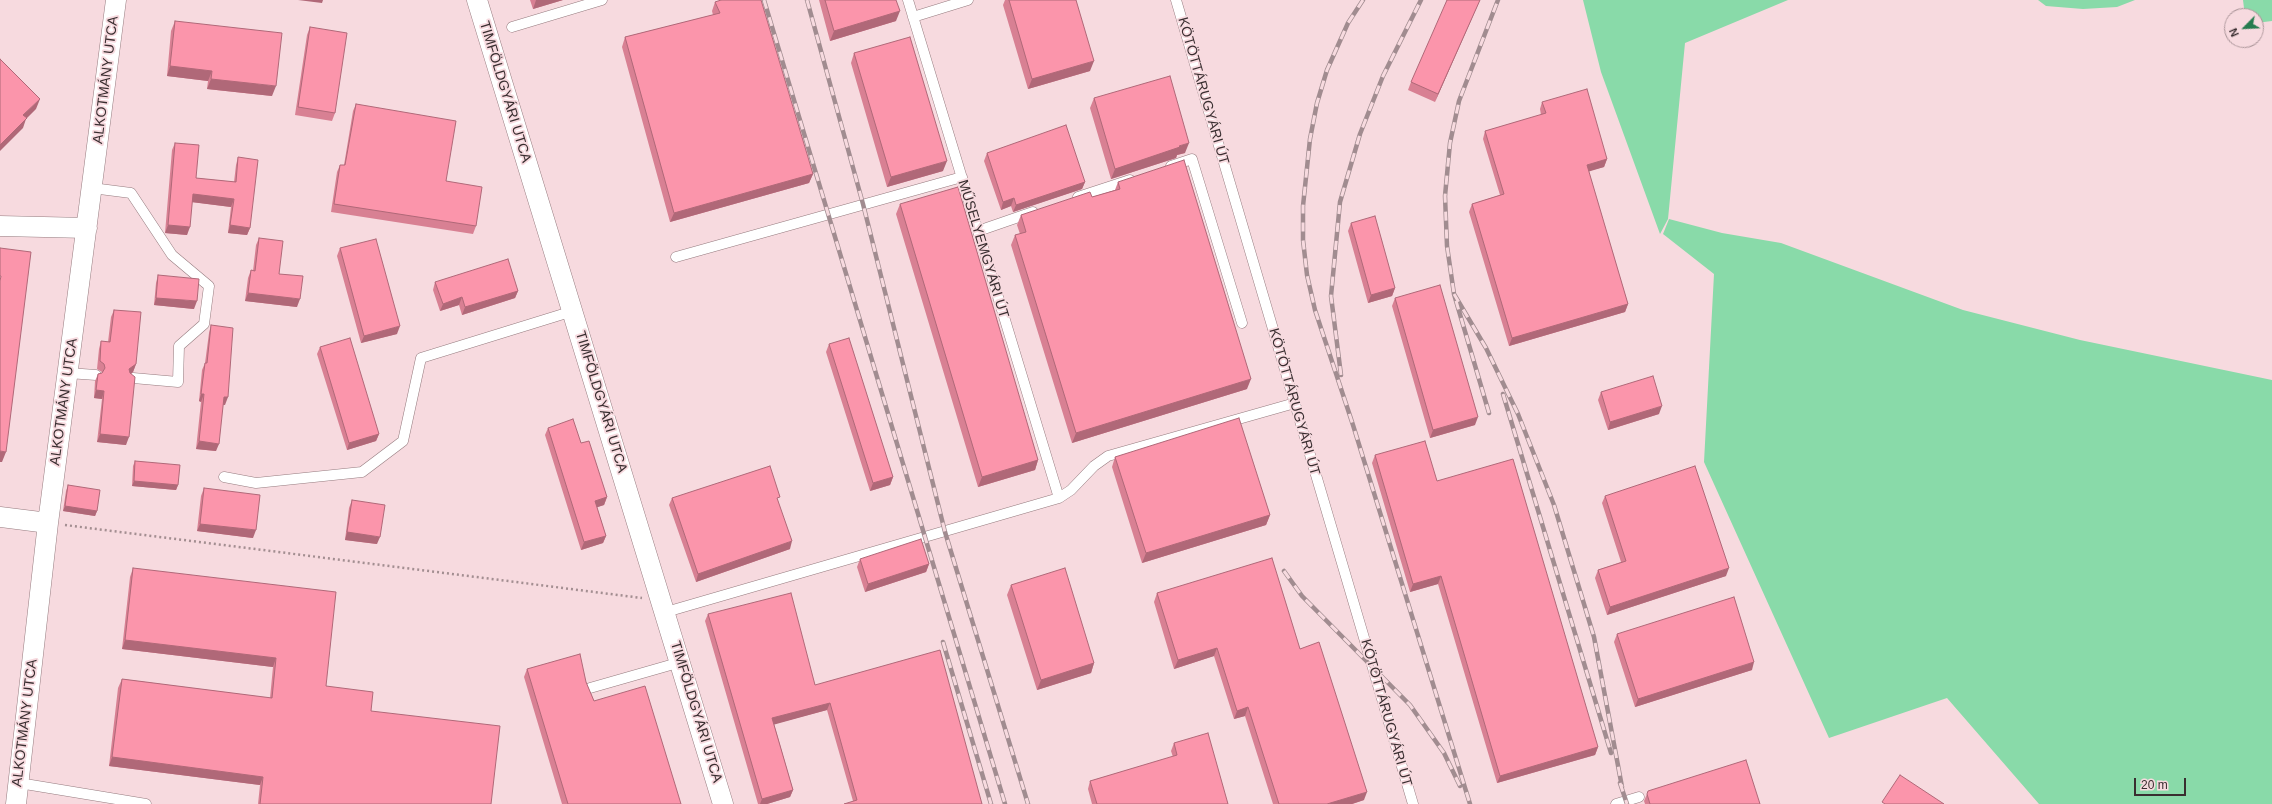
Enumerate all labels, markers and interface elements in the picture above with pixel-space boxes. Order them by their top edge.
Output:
north arrow [2224,8,2264,48]
street label: ALKOTMÁNY UTCA [90,15,122,145]
street label: KÖTÖTTÁRUGYÁRI ÚT [1174,15,1232,167]
street label: TIMFÖLDGYÁRI UTCA [475,19,535,165]
text: N [2227,26,2241,39]
street label: MŰSELYEMGYÁRI ÚT [954,178,1012,320]
street label: KÖTÖTTÁRUGYÁRI ÚT [1265,326,1323,478]
street label: TIMFÖLDGYÁRI UTCA [571,329,631,475]
street label: ALKOTMÁNY UTCA [47,337,81,467]
street label: KÖTÖTTÁRUGYÁRI ÚT [1357,637,1415,789]
street label: TIMFÖLDGYÁRI UTCA [666,639,726,785]
street label: ALKOTMÁNY UTCA [9,658,41,788]
scale bar [2136,770,2188,796]
text: 20 m [2141,778,2168,792]

